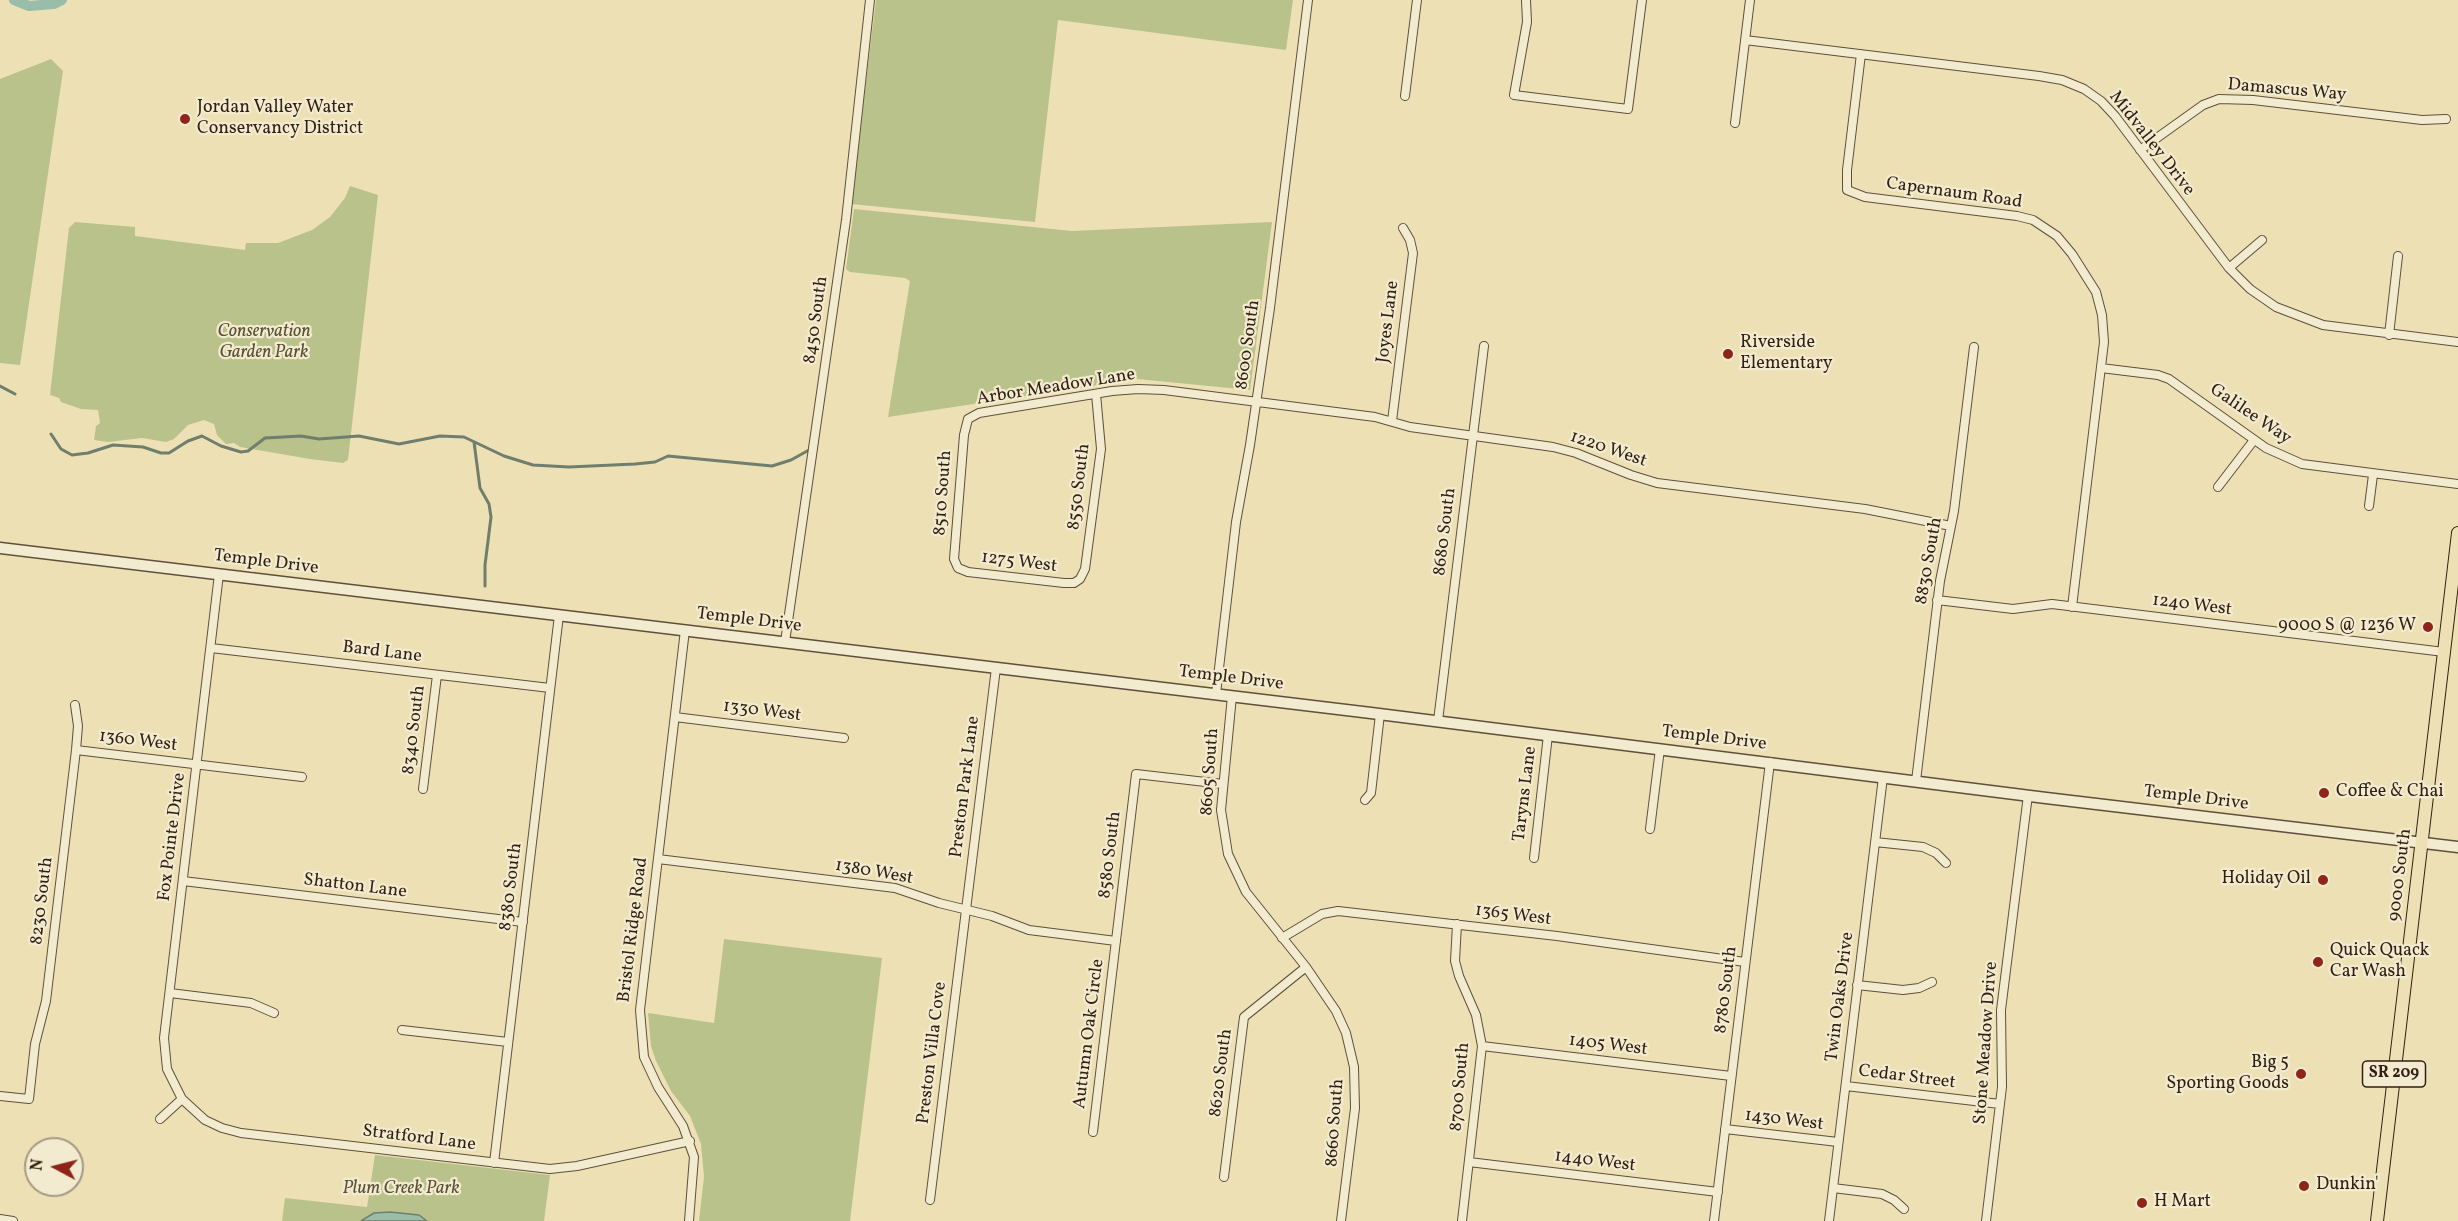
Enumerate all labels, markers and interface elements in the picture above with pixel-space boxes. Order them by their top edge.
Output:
street label: Damascus Way [2227,75,2347,107]
street label: Midvalley Drive [2103,87,2199,201]
place label: Jordan Valley Water Conservancy District [197,98,363,140]
marker: Jordan Valley Water Conservancy District [178,112,192,126]
street label: Capernaum Road [1885,174,2023,214]
street label: 8450 South [800,275,834,365]
street label: Joyes Lane [1373,279,1405,365]
street label: 8600 South [1232,299,1266,391]
park label: Conservation Garden Park [217,322,311,364]
place label: Riverside Elementary [1740,333,1833,376]
marker: Riverside Elementary [1721,347,1735,361]
street label: Arbor Meadow Lane [975,365,1137,411]
street label: Galilee Way [2205,380,2295,450]
street label: 1220 West [1567,427,1649,473]
street label: 8550 South [1064,442,1096,532]
street label: 8510 South [930,449,958,537]
street label: 8680 South [1430,487,1462,577]
street label: 8830 South [1912,516,1948,606]
street label: Temple Drive [212,546,320,580]
street label: 1275 West [980,548,1058,578]
street label: 1240 West [2151,590,2233,622]
street label: Temple Drive [695,604,803,638]
place label: 9000 S @ 1236 W [2278,616,2416,638]
marker: 9000 S @ 1236 W [2421,620,2435,634]
street label: Bard Lane [341,637,423,669]
street label: Temple Drive [1177,662,1285,696]
street label: 8340 South [399,684,431,776]
street label: 1330 West [722,696,802,728]
street label: Preston Park Lane [947,715,985,859]
street label: Temple Drive [1660,722,1768,756]
street label: 1360 West [98,726,178,758]
street label: 8605 South [1197,727,1225,817]
street label: Taryns Lane [1509,745,1543,843]
street label: Fox Pointe Drive [154,771,192,903]
street label: Temple Drive [2142,782,2250,816]
place label: Coffee & Chai [2336,782,2444,804]
marker: Coffee & Chai [2317,786,2331,800]
street label: 8580 South [1095,810,1127,900]
street label: 9000 South [2385,827,2417,923]
street label: 8380 South [496,842,528,932]
street label: 8230 South [27,856,59,946]
street label: Bristol Ridge Road [614,856,654,1004]
street label: 1380 West [833,856,915,890]
place label: Holiday Oil [2221,869,2311,891]
street label: Shatton Lane [302,870,408,904]
marker: Holiday Oil [2316,873,2330,887]
street label: 1365 West [1474,901,1552,931]
street label: Twin Oaks Drive [1822,931,1860,1063]
place label: Quick Quack Car Wash [2330,941,2429,984]
street label: 8780 South [1711,945,1743,1035]
marker: Quick Quack Car Wash [2311,955,2325,969]
street label: Autumn Oak Circle [1070,958,1110,1110]
street label: Stone Meadow Drive [1971,961,2003,1125]
street label: Preston Villa Cove [914,980,952,1126]
street label: 8620 South [1206,1028,1238,1118]
street label: 1405 West [1567,1030,1649,1062]
street label: 8700 South [1446,1041,1476,1133]
place label: Big 5 Sporting Goods [2166,1053,2289,1096]
street label: Cedar Street [1857,1061,1957,1095]
road number: SR 209 [2362,1061,2426,1087]
marker: Big 5 Sporting Goods [2294,1067,2308,1081]
street label: 8660 South [1322,1078,1350,1168]
street label: 1430 West [1743,1105,1825,1137]
street label: Stratford Lane [361,1121,477,1157]
north arrow [24,1137,84,1197]
street label: 1440 West [1553,1146,1637,1178]
text: N [26,1158,50,1172]
place label: Dunkin' [2316,1175,2379,1197]
park label: Plum Creek Park [342,1179,460,1201]
marker: Dunkin' [2297,1179,2311,1193]
place label: H Mart [2154,1192,2211,1214]
marker: H Mart [2135,1196,2149,1210]

